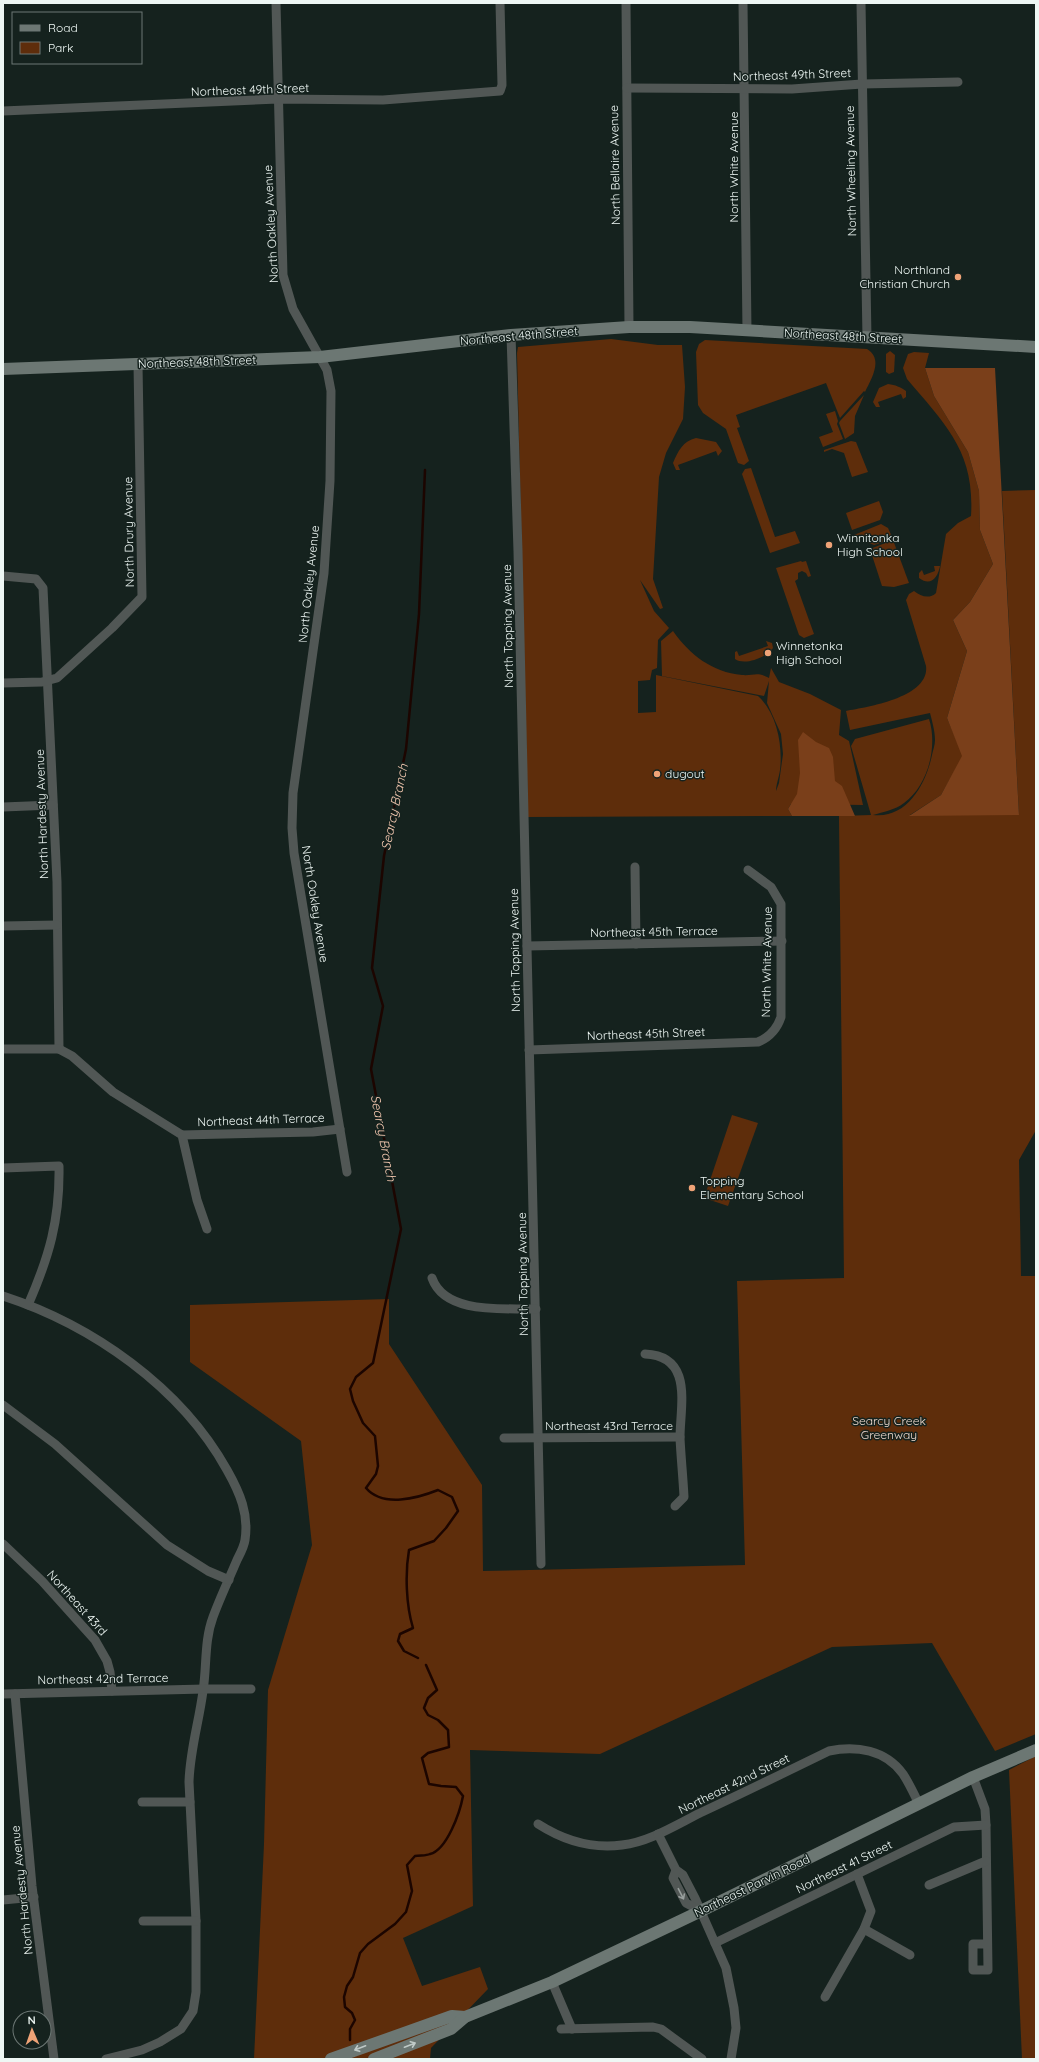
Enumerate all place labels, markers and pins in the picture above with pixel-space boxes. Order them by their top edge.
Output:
place label: Northland Christian Church [860,262,950,291]
marker: Northland Christian Church [953,272,963,282]
place label: Winnitonka High School [837,530,903,559]
marker: Winnitonka High School [824,540,834,550]
place label: Winnetonka High School [776,638,843,667]
marker: Winnetonka High School [763,648,773,658]
place label: dugout [665,766,705,781]
marker: dugout [652,769,662,779]
place label: Topping Elementary School [700,1173,804,1202]
marker: Topping Elementary School [687,1183,697,1193]

